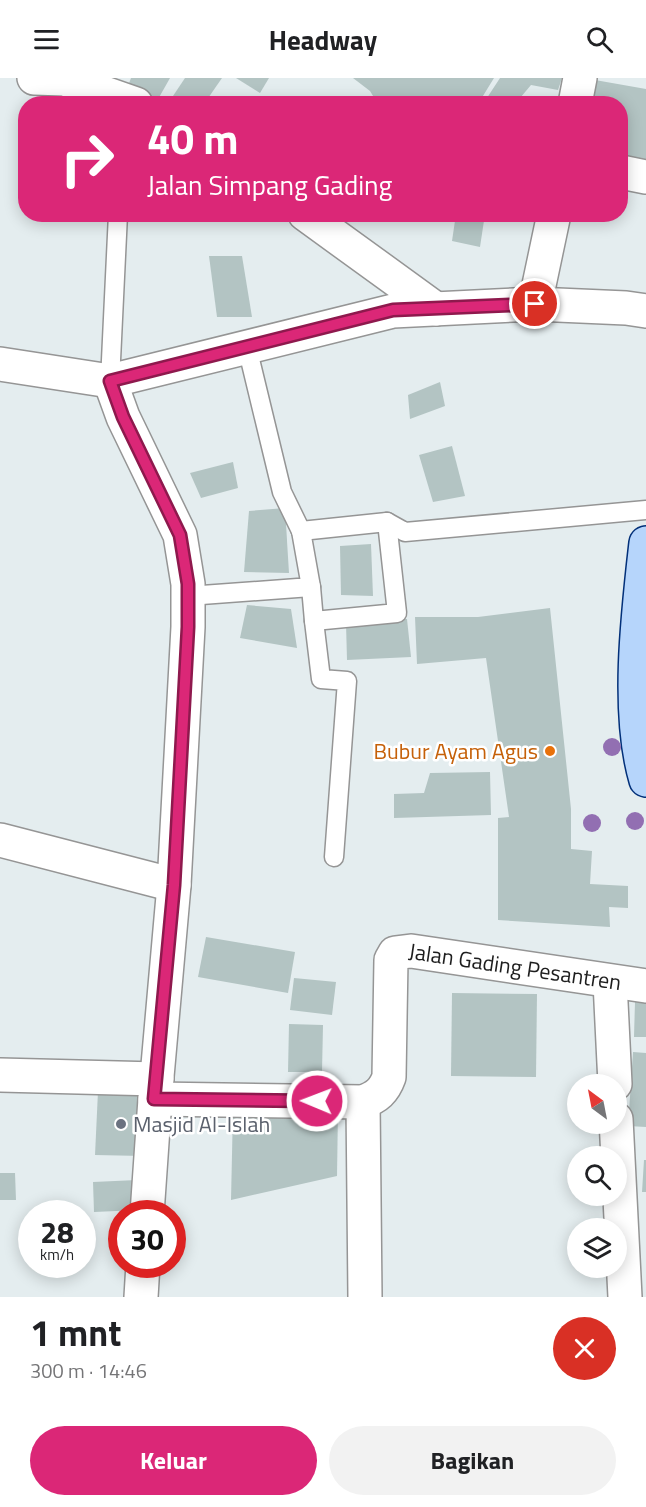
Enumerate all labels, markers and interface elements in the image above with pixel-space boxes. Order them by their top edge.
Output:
text: Headway [269,19,377,60]
icon: menu [30,23,63,56]
icon: search [583,23,616,56]
text: 40 m [147,106,239,170]
icon: right [48,120,126,198]
text: Jalan Simpang Gading [147,164,392,205]
pin [509,278,560,329]
icon: arrive [518,287,551,320]
place label: Bubur Ayam Agus [374,734,538,768]
marker: Bubur Ayam Agus [543,744,557,758]
street label: Jalan Gading Pesantren [407,934,624,999]
position arrow [285,1069,349,1133]
north arrow [567,1074,627,1134]
map controls [567,1074,627,1278]
place label: Masjid Al-Islah [133,1107,270,1141]
marker: Masjid Al-Islah [114,1117,128,1131]
button: search [567,1146,627,1206]
speed limit sign: 30 [108,1200,186,1278]
text: 28 [40,1209,74,1255]
button: layers [567,1218,627,1278]
text: km/h [40,1243,74,1266]
text: 1 mnt [30,1305,121,1360]
button: close [553,1317,616,1380]
text: 300 m · 14:46 [30,1355,147,1386]
button: Keluar [30,1426,317,1495]
button: Bagikan [329,1426,616,1495]

